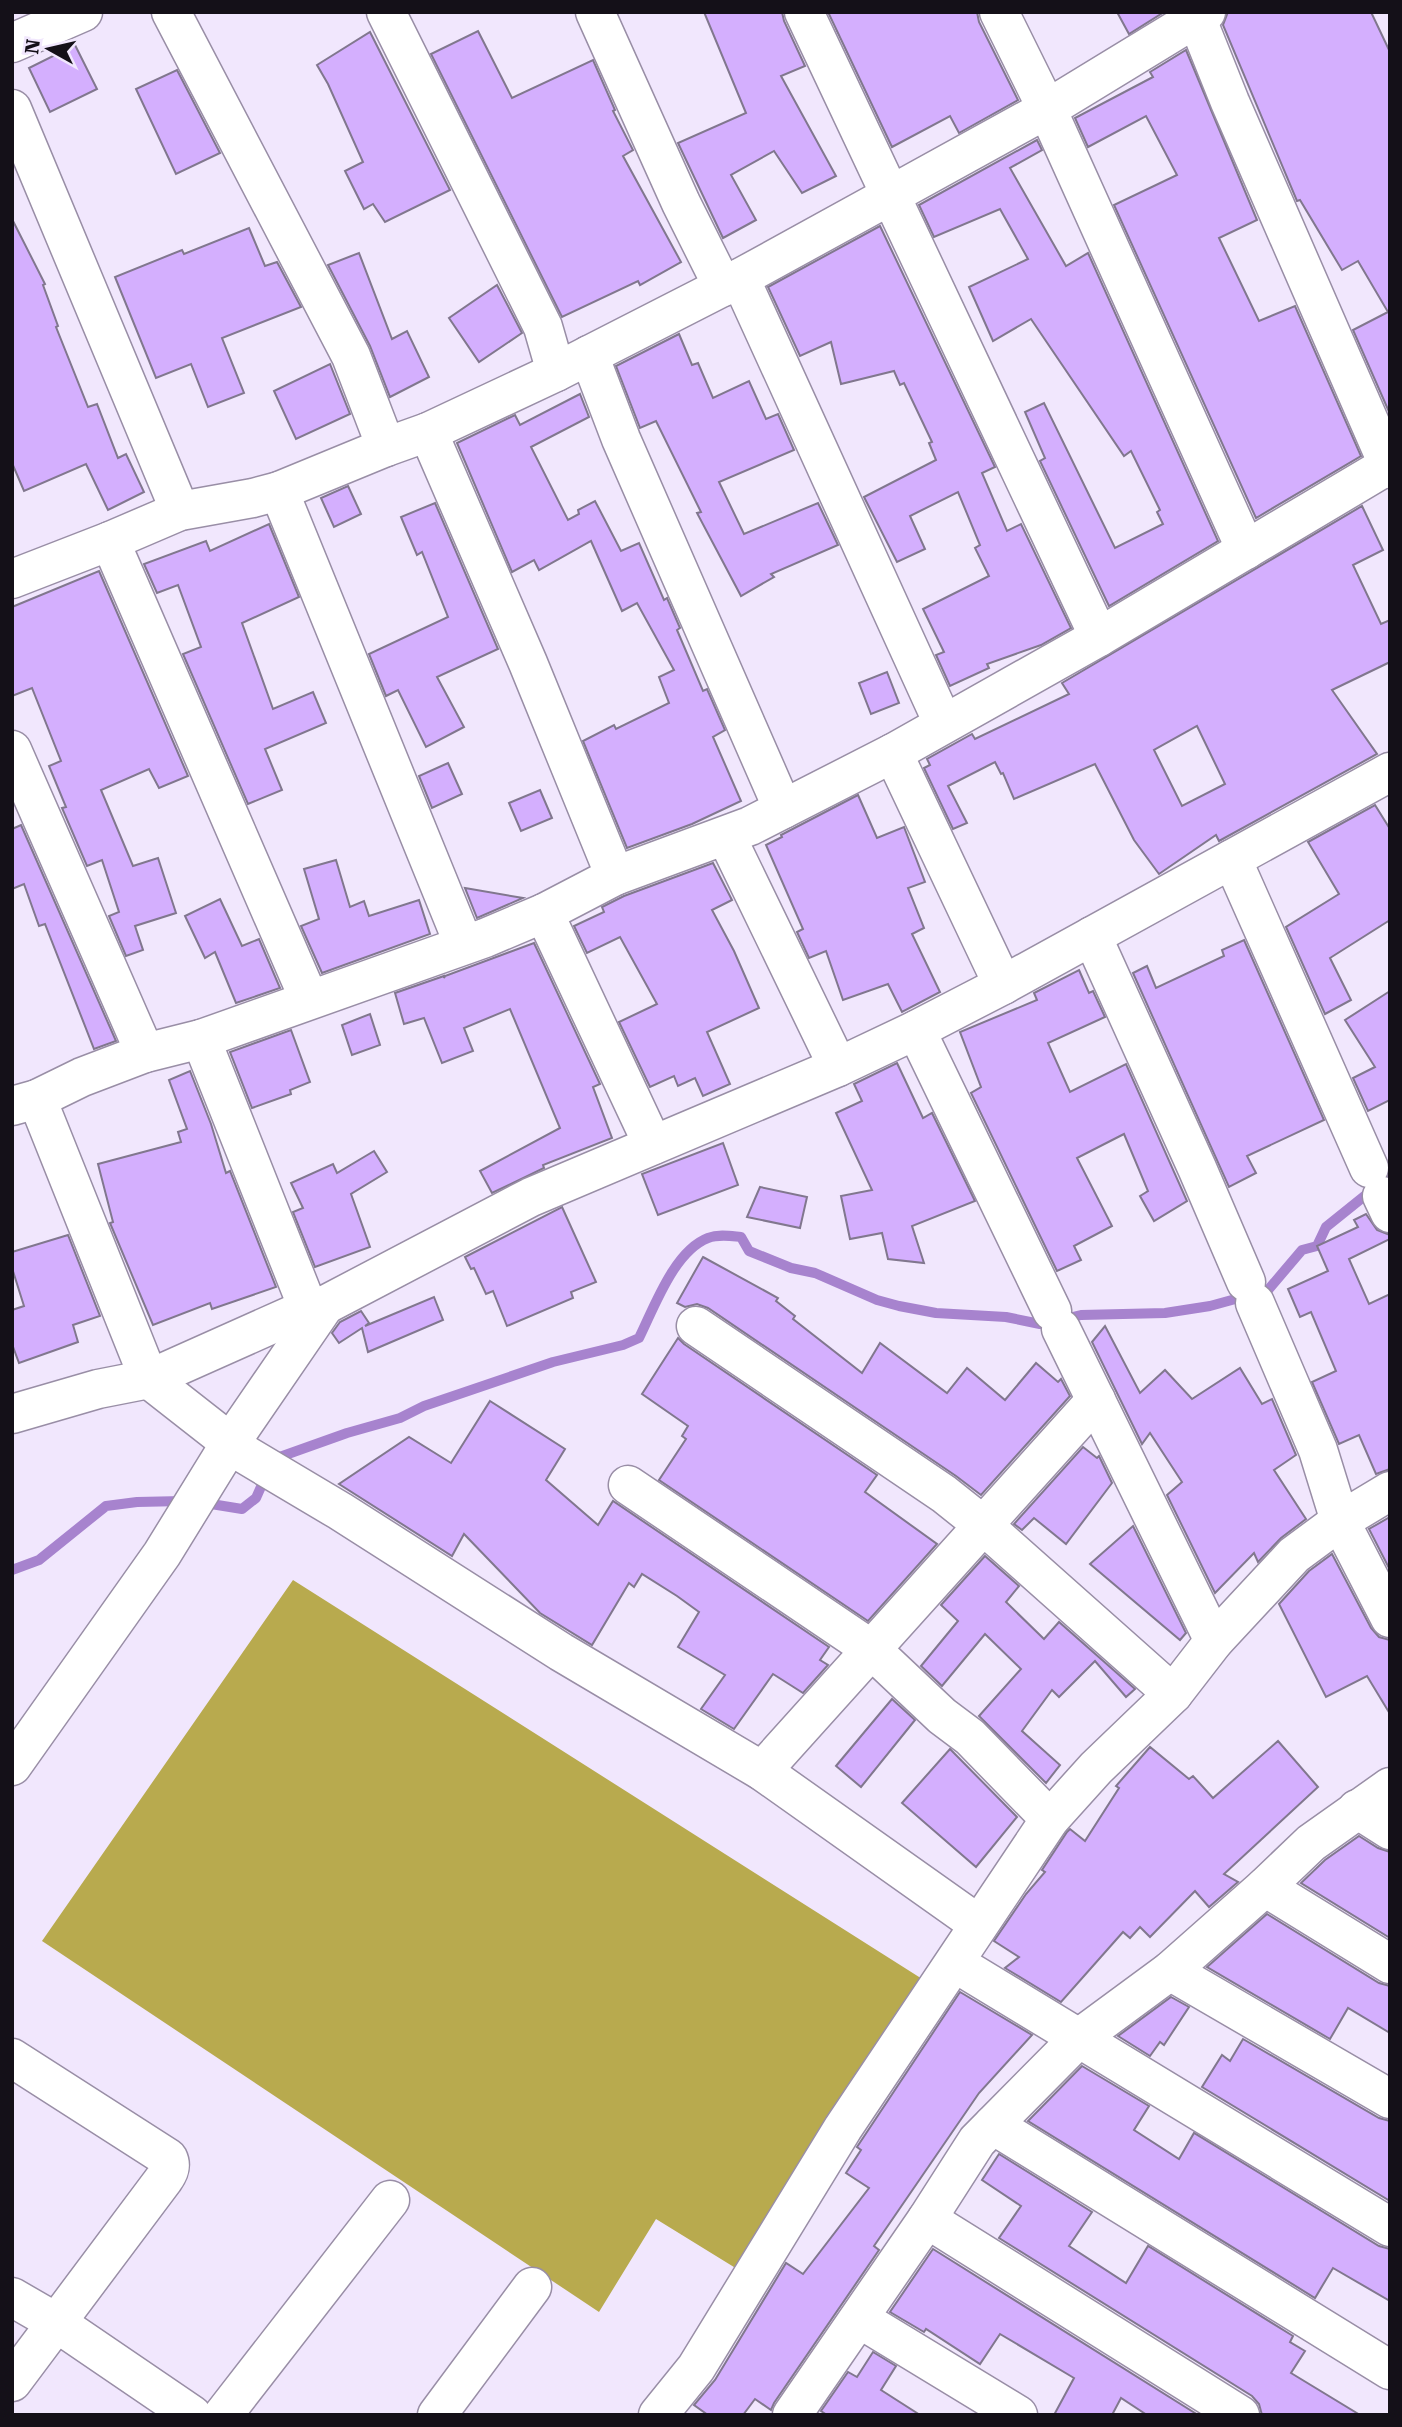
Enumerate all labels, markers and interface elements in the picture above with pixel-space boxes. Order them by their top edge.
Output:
north arrow [14,14,84,84]
text: N [20,37,45,56]

